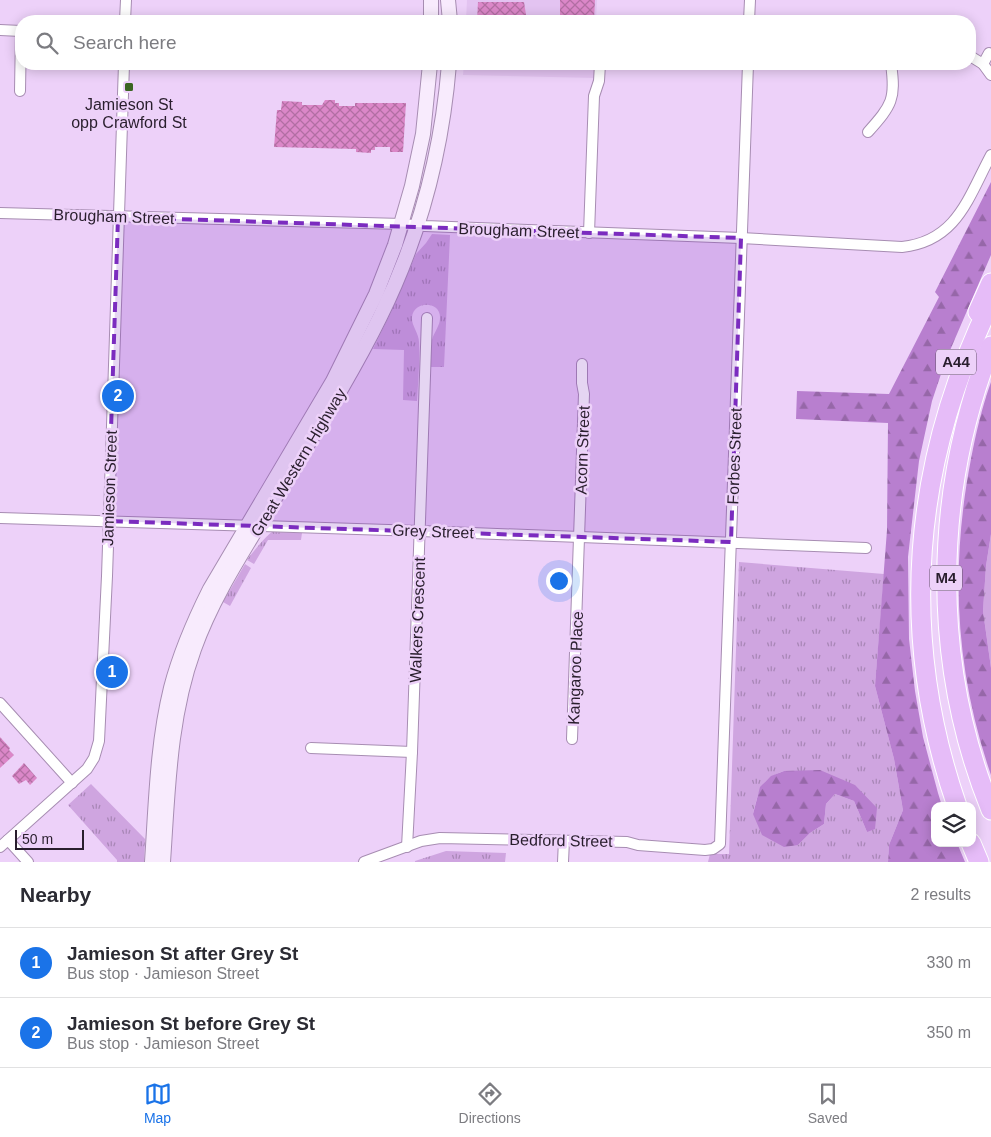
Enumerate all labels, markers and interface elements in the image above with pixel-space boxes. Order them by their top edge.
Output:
search box [15,15,976,70]
icon: search [33,29,61,57]
text: Search here [73,32,177,53]
marker: Jamieson St opp Crawford St [123,81,135,93]
place label: Jamieson St opp Crawford St [71,96,187,131]
street label: Brougham Street [53,206,175,227]
street label: Brougham Street [458,220,580,241]
road number: A44 [936,350,976,374]
pin: 2 [102,377,134,415]
street label: Great Western Highway [247,385,349,539]
street label: Acorn Street [572,405,593,495]
street label: Forbes Street [724,407,745,505]
street label: Jamieson Street [99,429,120,546]
street label: Grey Street [392,522,475,541]
street label: Walkers Crescent [407,556,428,683]
road number: M4 [930,566,962,590]
your location [546,568,572,594]
street label: Kangaroo Place [565,611,586,725]
pin: 1 [96,653,128,691]
map controls [931,802,976,847]
button: layers [931,802,976,847]
scale bar [15,827,84,850]
text: 50 m [22,831,53,847]
street label: Bedford Street [509,831,613,850]
text: Nearby [20,883,91,906]
text: 2 results [911,886,971,903]
text: Jamieson St after Grey St [67,943,298,964]
text: 1 [32,954,40,971]
text: 330 m [927,954,971,971]
text: Bus stop · Jamieson Street [67,965,259,982]
text: Jamieson St before Grey St [67,1013,315,1034]
text: 2 [32,1024,40,1041]
text: 350 m [927,1024,971,1041]
text: Bus stop · Jamieson Street [67,1035,259,1052]
tab: Map [144,1080,172,1126]
tab: Directions [459,1080,521,1126]
tab: Saved [808,1080,847,1126]

